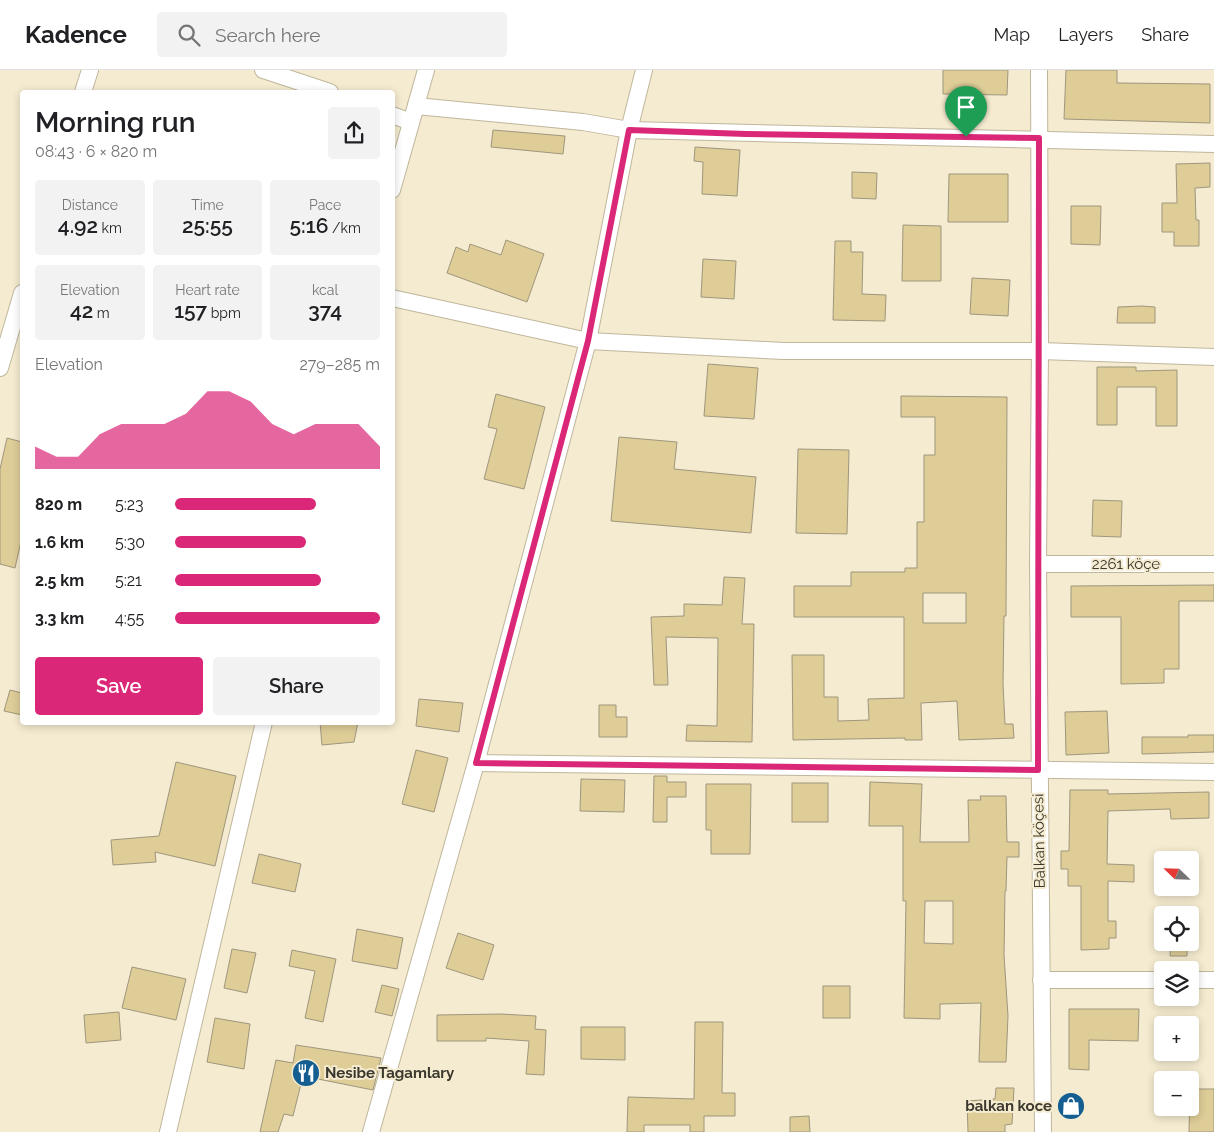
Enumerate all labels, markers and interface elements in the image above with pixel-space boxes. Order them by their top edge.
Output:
search box [157,12,507,57]
text: Kadence [25,20,127,49]
icon: search [175,21,203,49]
text: Search here [215,24,320,46]
text: Map [994,24,1030,45]
text: Layers [1058,24,1113,45]
text: Share [1141,24,1189,45]
pin [945,86,987,137]
icon: arrive [952,93,980,121]
text: Morning run [35,106,195,139]
button: share [328,107,380,159]
text: 08:43 · 6 × 820 m [35,142,157,161]
text: Distance [62,197,118,213]
text: Time [191,197,224,213]
text: Pace [309,197,341,213]
text: 4.92 [58,213,98,238]
text: 25:55 [182,213,233,238]
text: 5:16 [290,213,328,238]
text: km [98,220,122,236]
text: /km [328,220,361,236]
text: Elevation [60,282,120,298]
text: Heart rate [175,282,240,298]
text: kcal [312,282,338,298]
text: 42 [70,298,93,323]
text: 157 [174,298,207,323]
text: 374 [308,298,342,323]
text: m [93,305,110,321]
text: bpm [207,305,241,321]
text: Elevation [35,355,103,374]
text: 279–285 m [299,355,380,374]
text: 820 m [35,495,82,514]
text: 5:23 [115,495,144,514]
text: 1.6 km [35,533,84,552]
text: 5:30 [115,533,145,552]
street label: 2261 köçe [1092,555,1160,573]
text: 2.5 km [35,571,84,590]
text: 5:21 [115,571,142,590]
text: 3.3 km [35,609,84,628]
text: 4:55 [115,609,144,628]
button: Save [35,657,203,715]
button: Share [213,657,380,715]
street label: Balkan köçesi [1029,793,1049,889]
north arrow [1154,851,1199,896]
map controls [1154,851,1199,1116]
button: locate [1154,906,1199,951]
button: layers [1154,961,1199,1006]
button: + [1154,1016,1199,1061]
restaurant icon: Nesibe Tagamlary [291,1058,321,1088]
place label: Nesibe Tagamlary [325,1064,455,1082]
button: − [1154,1071,1199,1116]
shop icon: balkan koce [1056,1091,1086,1121]
place label: balkan koce [965,1097,1052,1115]

